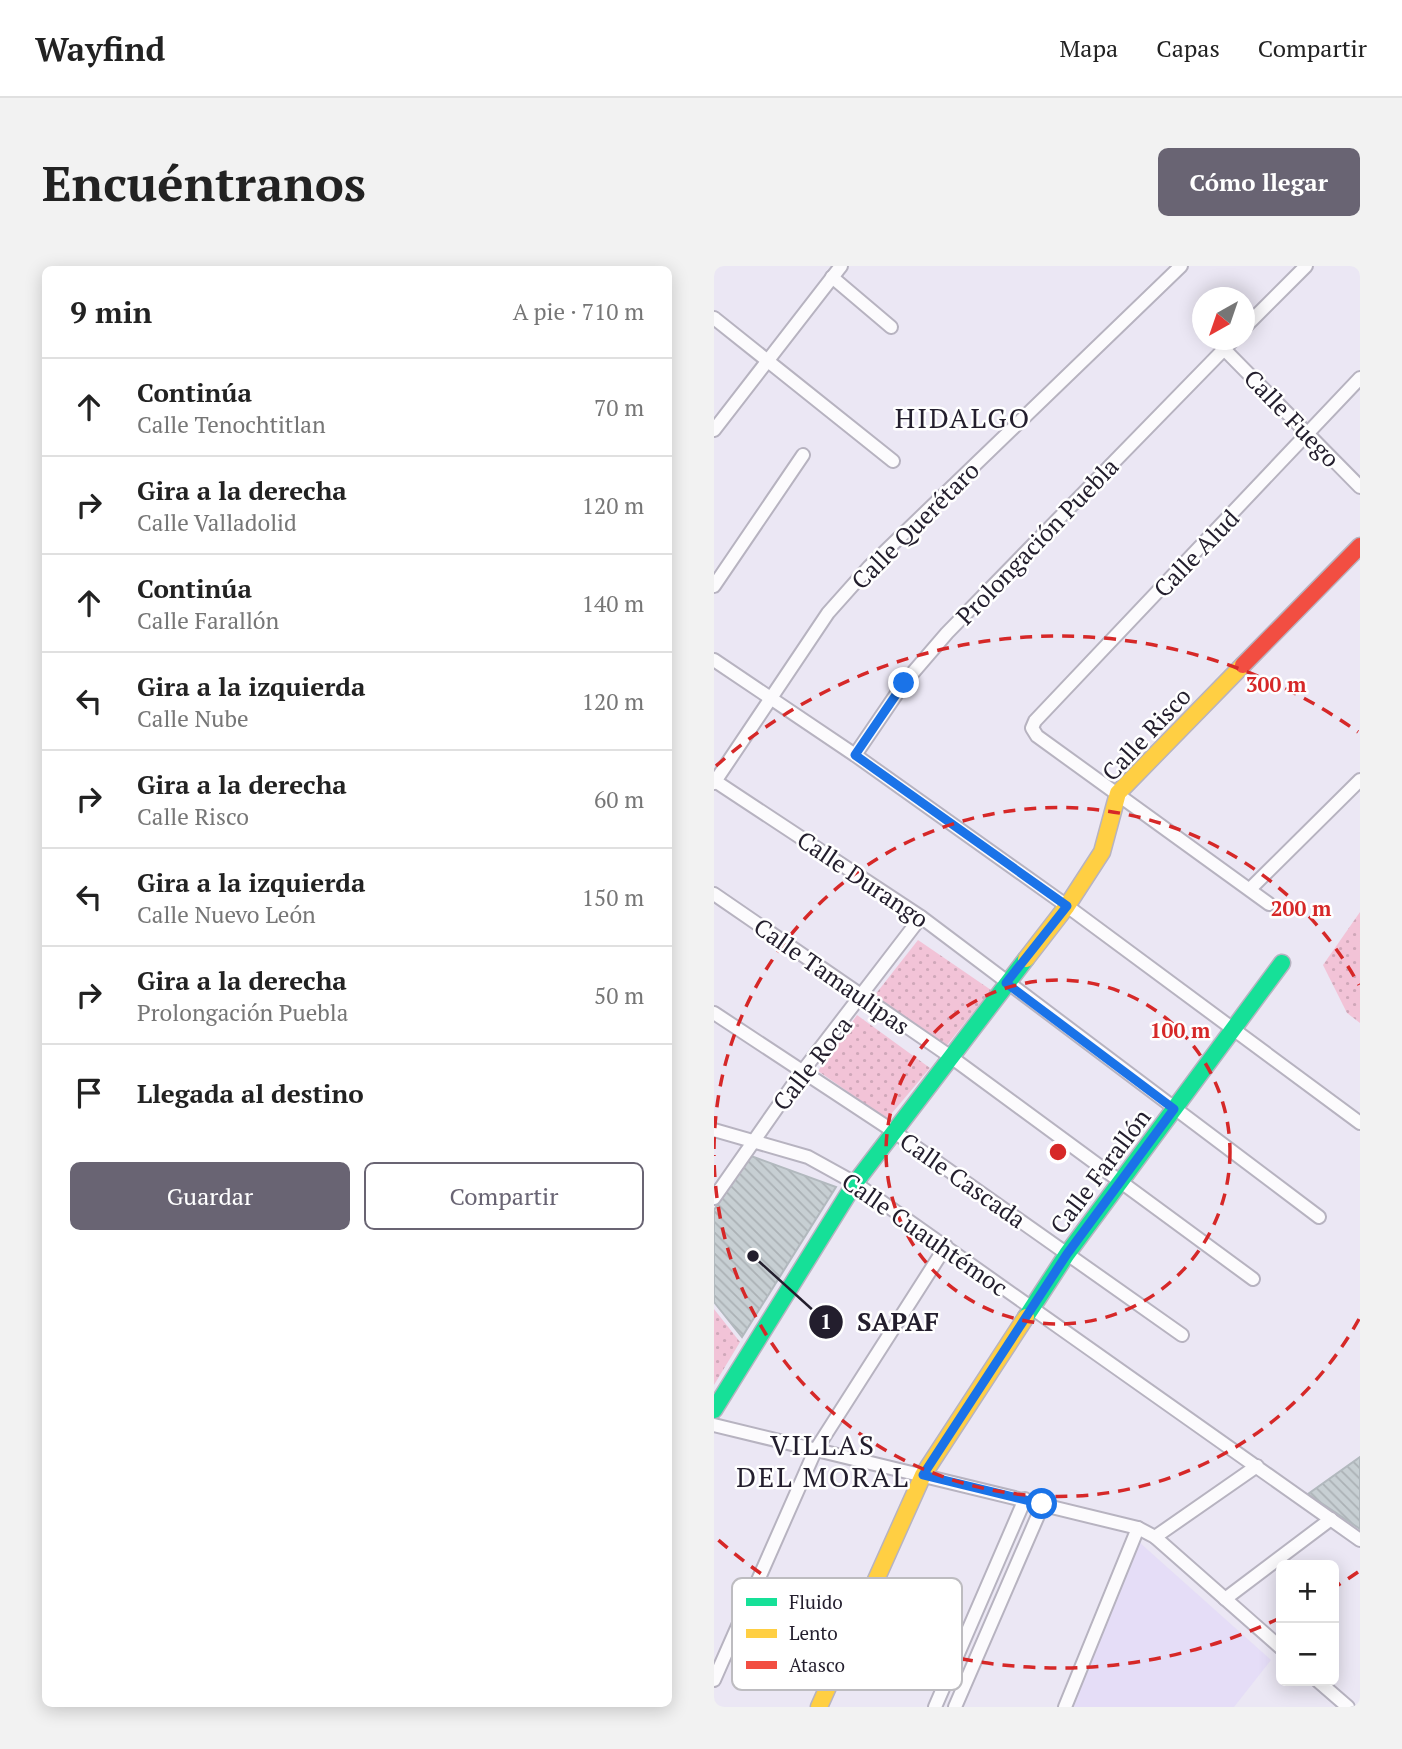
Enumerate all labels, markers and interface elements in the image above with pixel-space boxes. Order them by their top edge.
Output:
text: Wayfind [35,27,165,70]
text: Mapa [1060,32,1118,64]
text: Capas [1156,32,1220,64]
text: Compartir [1258,32,1367,64]
button: Cómo llegar [1158,148,1360,216]
text: Encuéntranos [42,150,366,215]
north arrow [1192,287,1255,350]
text: 9 min [70,292,152,332]
text: A pie · 710 m [513,296,644,327]
street label: Calle Fuego [1237,362,1347,474]
text: Continúa [137,375,252,409]
icon: ahead [70,388,108,426]
text: 70 m [594,392,644,423]
district label: HIDALGO [895,399,1031,436]
text: Calle Tenochtitlan [137,409,326,440]
street label: Prolongación Puebla [949,451,1125,631]
street label: Calle Querétaro [844,454,986,596]
text: Gira a la derecha [137,473,347,507]
icon: right [70,486,108,524]
text: 120 m [582,490,644,521]
street label: Calle Alud [1146,502,1246,604]
text: Calle Valladolid [137,507,297,538]
text: Continúa [137,571,252,605]
icon: ahead [70,584,108,622]
text: 140 m [582,588,644,619]
text: Calle Farallón [137,605,279,636]
route end [888,667,919,698]
text: Gira a la izquierda [137,669,365,703]
text: 300 m [1246,670,1307,698]
street label: Calle Risco [1094,680,1198,788]
icon: left [70,682,108,720]
text: 120 m [582,686,644,717]
text: Calle Nube [137,703,249,734]
text: Gira a la derecha [137,767,347,801]
icon: right [70,780,108,818]
text: 60 m [594,784,644,815]
text: Calle Risco [137,801,249,832]
street label: Calle Durango [791,823,935,935]
text: Gira a la izquierda [137,865,365,899]
icon: left [70,878,108,916]
text: 150 m [582,882,644,913]
text: 200 m [1271,894,1332,922]
text: Calle Nuevo León [137,899,316,930]
street label: Calle Tamaulipas [748,910,916,1042]
text: Gira a la derecha [137,963,347,997]
icon: right [70,976,108,1014]
text: 50 m [594,980,644,1011]
text: Prolongación Puebla [137,997,348,1028]
street label: Calle Roca [765,1009,859,1117]
text: 100 m [1150,1016,1211,1044]
icon: arrive [70,1074,108,1112]
text: Llegada al destino [137,1076,364,1110]
street label: Calle Farallón [1043,1102,1157,1240]
street label: Calle Cascada [894,1125,1032,1235]
centre of rings [1046,1140,1070,1164]
button: Guardar [70,1162,350,1230]
button: Compartir [364,1162,644,1230]
street label: Calle Cuauhtémoc [836,1165,1014,1303]
callout: SAPAF [808,1299,953,1346]
text: SAPAF [857,1304,939,1338]
text: 1 [820,1307,832,1335]
district label: VILLAS DEL MORAL [736,1426,910,1495]
route start [1026,1488,1057,1519]
map controls [1276,1560,1339,1686]
button: + [1276,1560,1339,1623]
legend [732,1578,962,1690]
text: Fluido [789,1589,843,1614]
text: Lento [789,1620,838,1645]
button: − [1276,1623,1339,1686]
text: Atasco [789,1652,845,1677]

